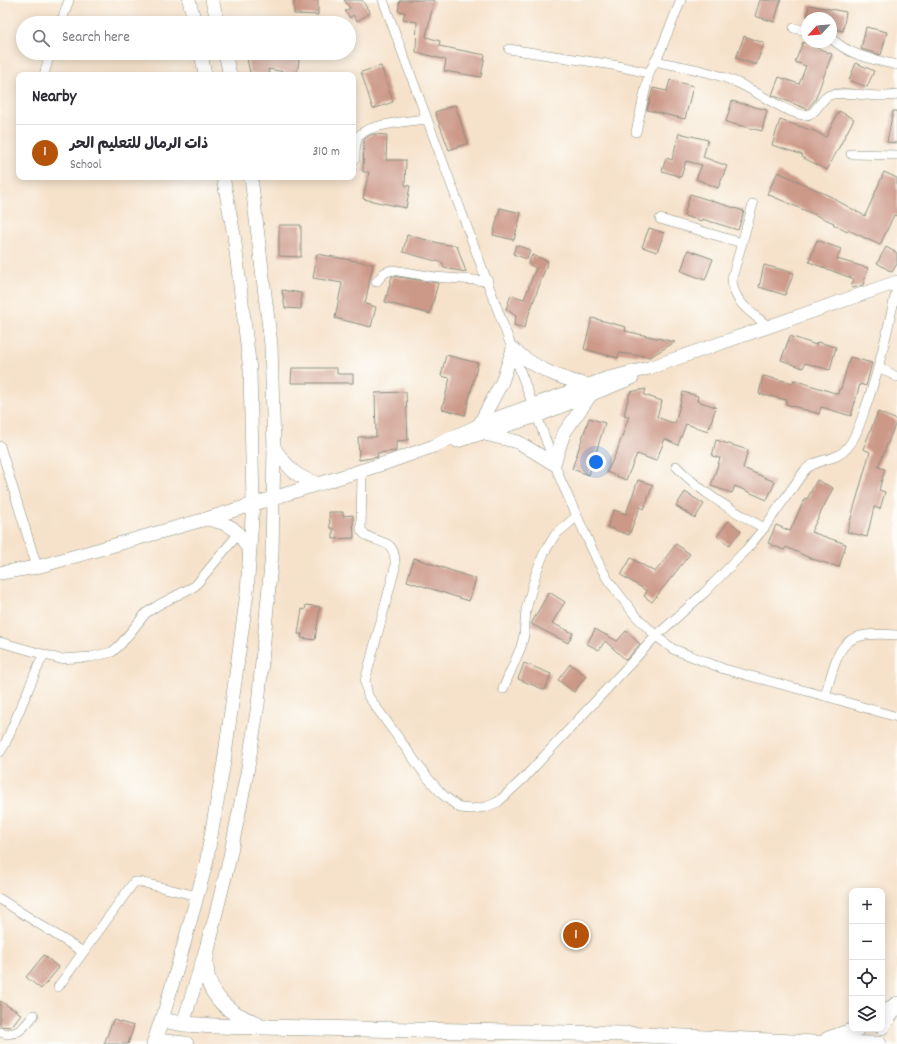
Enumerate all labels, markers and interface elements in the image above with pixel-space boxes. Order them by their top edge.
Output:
north arrow [801,12,837,48]
search box [16,16,356,60]
icon: search [30,27,52,49]
text: Search here [62,27,130,49]
text: Nearby [32,86,76,110]
text: ذات الرمال للتعليم الحر [70,134,208,156]
text: 1 [44,143,46,162]
text: 310 m [312,143,340,162]
text: School [70,156,102,175]
your location [586,452,606,472]
map controls [849,888,885,1032]
button: + [849,888,885,924]
pin: 1 [563,920,589,950]
button: − [849,924,885,960]
button: locate [849,960,885,996]
button: layers [849,996,885,1032]

